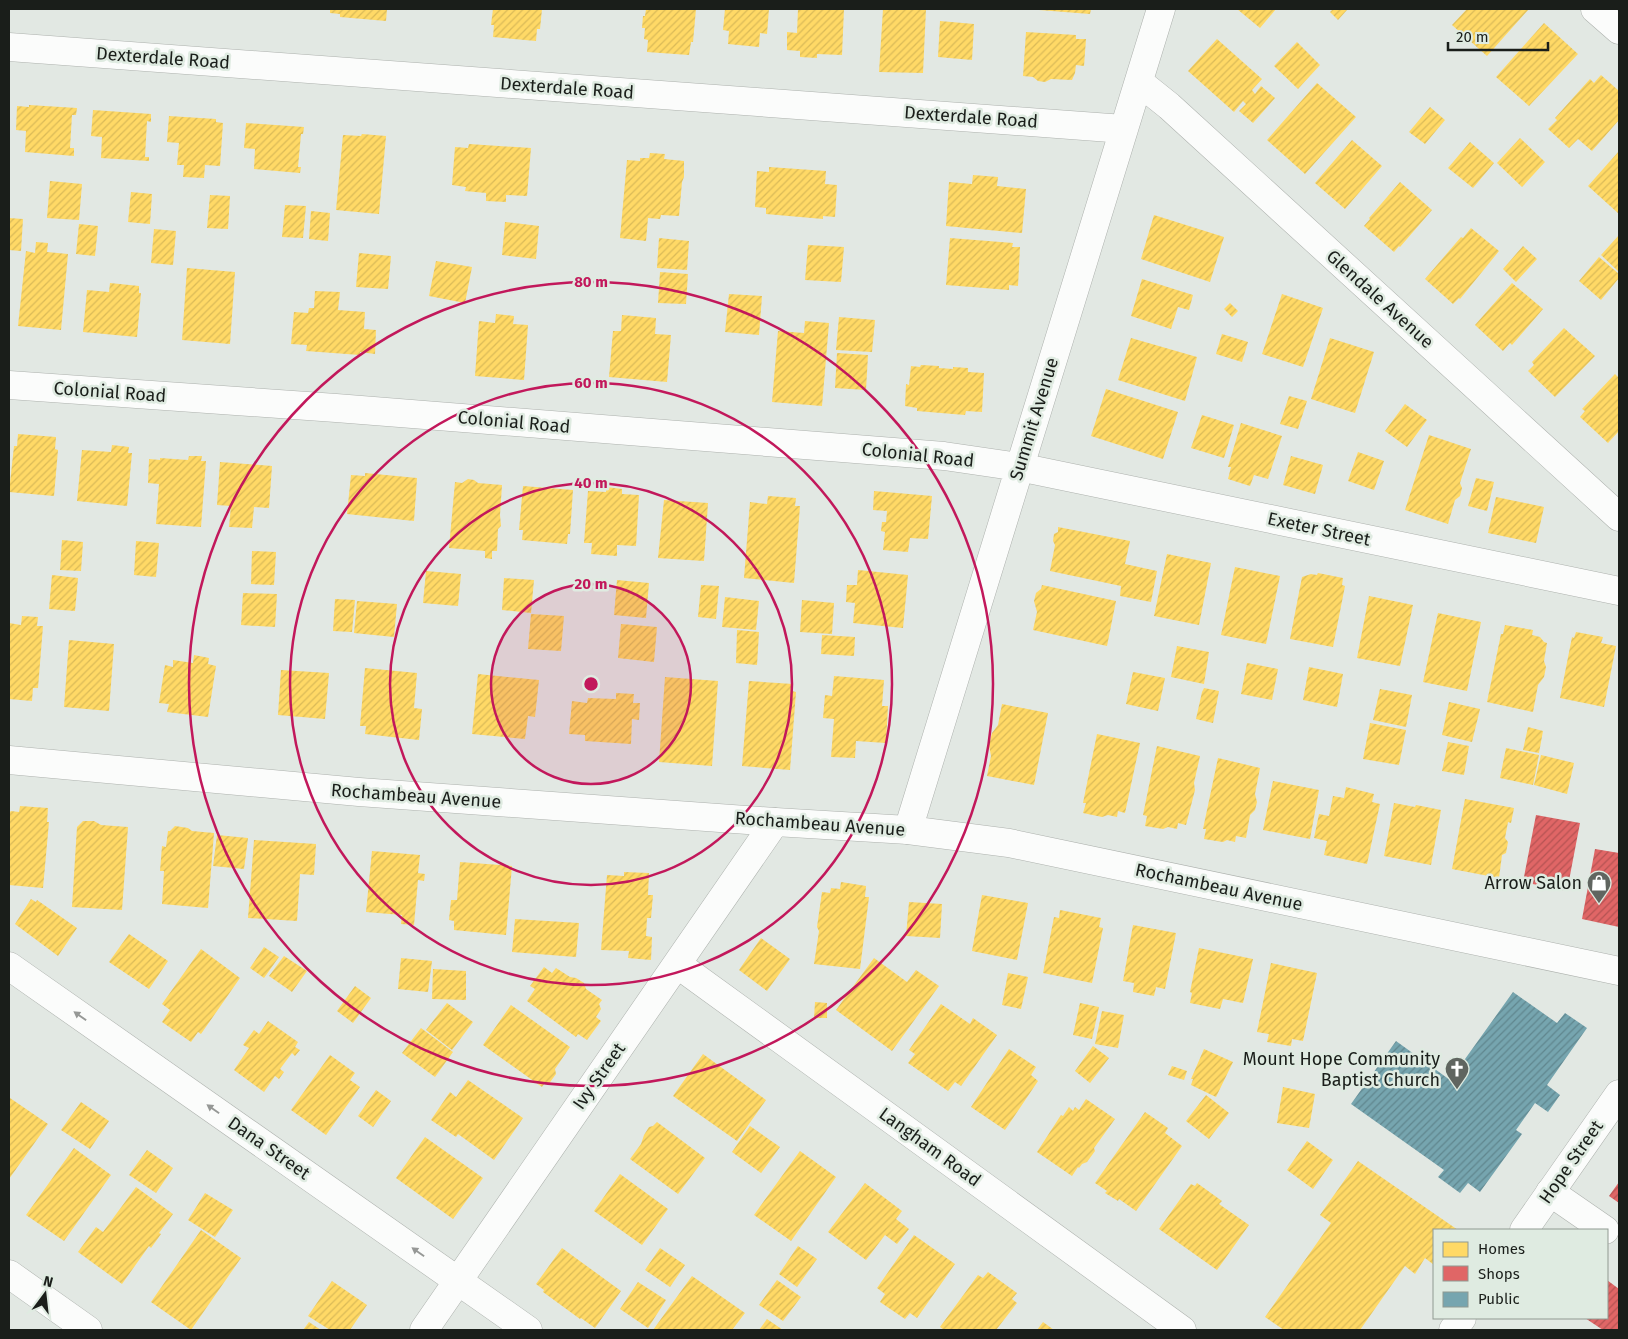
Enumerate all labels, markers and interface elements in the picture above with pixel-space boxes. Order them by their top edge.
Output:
scale bar [1448,20,1548,52]
text: 20 m [1456,28,1489,46]
street label: Dexterdale Road [95,42,231,74]
street label: Dexterdale Road [499,72,635,104]
street label: Dexterdale Road [903,101,1039,133]
street label: Glendale Avenue [1322,245,1438,353]
text: 80 m [574,273,608,291]
street label: Summit Avenue [1005,355,1063,483]
text: 60 m [574,374,608,392]
street label: Colonial Road [53,377,167,407]
street label: Colonial Road [457,406,571,438]
street label: Colonial Road [861,438,975,472]
text: 40 m [574,474,608,492]
street label: Exeter Street [1266,507,1373,551]
text: 20 m [575,575,607,593]
centre of rings [582,675,600,693]
street label: Rochambeau Avenue [330,779,502,813]
street label: Rochambeau Avenue [734,807,906,841]
street label: Rochambeau Avenue [1133,859,1305,915]
shop icon: Arrow Salon [1586,870,1612,904]
place label: Arrow Salon [1484,872,1582,894]
one-way arrow [73,1011,87,1021]
street label: Ivy Street [568,1038,630,1114]
place label: Mount Hope Community Baptist Church [1243,1048,1440,1091]
church icon: Mount Hope Community Baptist Church [1444,1056,1470,1090]
street label: Langham Road [875,1103,985,1191]
one-way arrow [207,1104,220,1114]
street label: Dana Street [224,1112,315,1185]
street label: Hope Street [1534,1116,1608,1208]
legend [1433,1229,1608,1319]
text: Homes [1478,1240,1525,1258]
one-way arrow [412,1247,425,1257]
text: Shops [1478,1265,1520,1283]
north arrow [20,1269,70,1319]
text: N [42,1273,55,1291]
text: Public [1478,1290,1520,1308]

